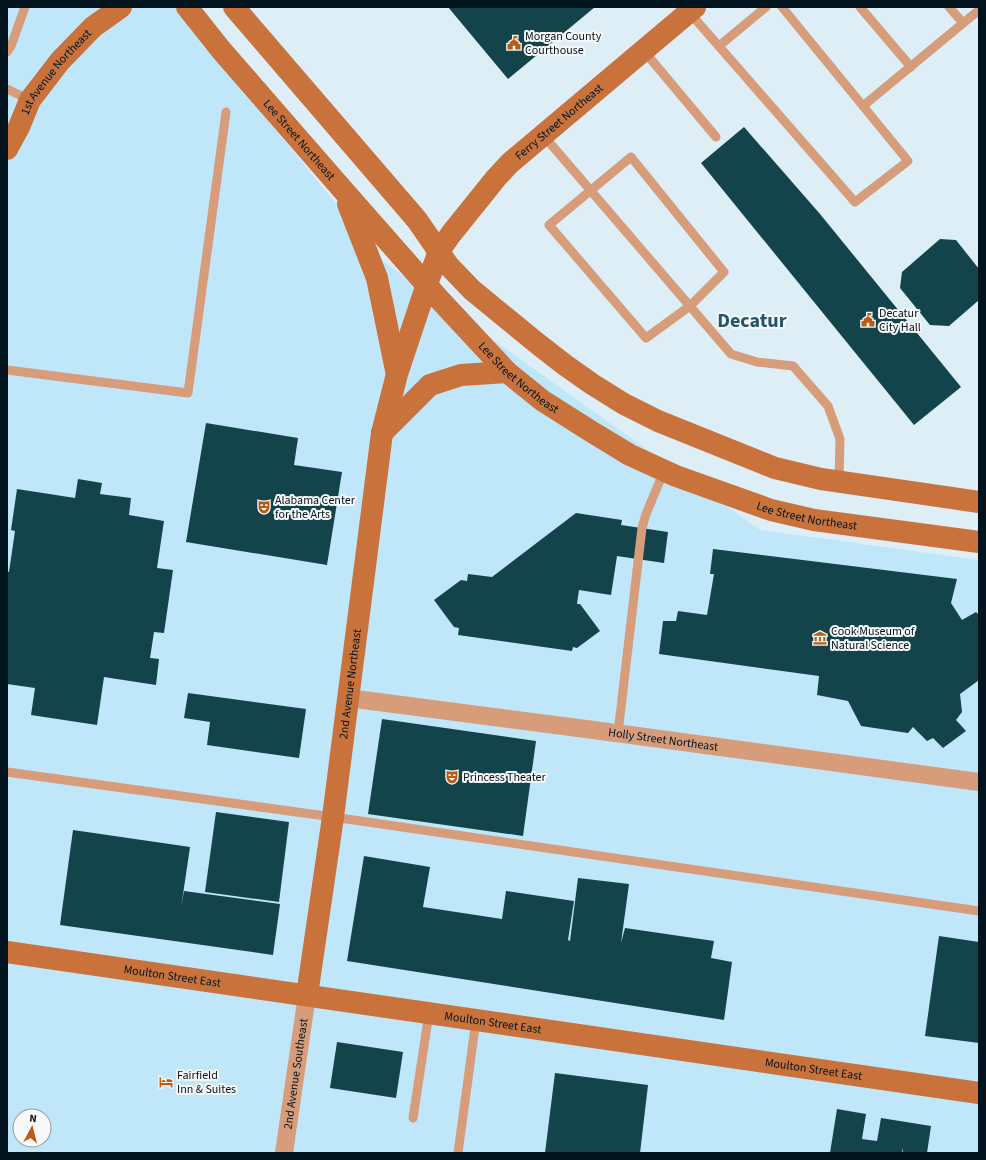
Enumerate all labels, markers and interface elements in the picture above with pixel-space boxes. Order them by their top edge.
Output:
street label: 1st Avenue Northeast [16,25,95,117]
place label: Morgan County Courthouse [525,28,602,59]
public building icon: Morgan County Courthouse [506,35,522,51]
street label: Ferry Street Northeast [511,80,607,164]
street label: Lee Street Northeast [259,96,339,184]
place label: Decatur City Hall [879,305,921,336]
district label: Decatur [717,307,787,335]
public building icon: Decatur City Hall [860,312,876,328]
street label: Lee Street Northeast [474,338,562,417]
place label: Alabama Center for the Arts [275,492,356,523]
street label: Lee Street Northeast [754,497,858,534]
theatre icon: Alabama Center for the Arts [256,499,272,515]
place label: Cook Museum of Natural Science [831,623,915,654]
street label: 2nd Avenue Northeast [335,628,365,740]
museum icon: Cook Museum of Natural Science [812,630,828,646]
street label: Holly Street Northeast [607,724,719,755]
theatre icon: Princess Theater [444,769,460,785]
place label: Princess Theater [463,769,547,786]
street label: Moulton Street East [123,961,222,991]
street label: Moulton Street East [443,1007,543,1038]
street label: 2nd Avenue Southeast [279,1017,312,1130]
street label: Moulton Street East [764,1054,863,1084]
place label: Fairfield Inn & Suites [177,1067,236,1098]
hotel icon: Fairfield Inn & Suites [158,1074,174,1090]
north arrow [12,1108,52,1148]
text: N [29,1111,38,1126]

